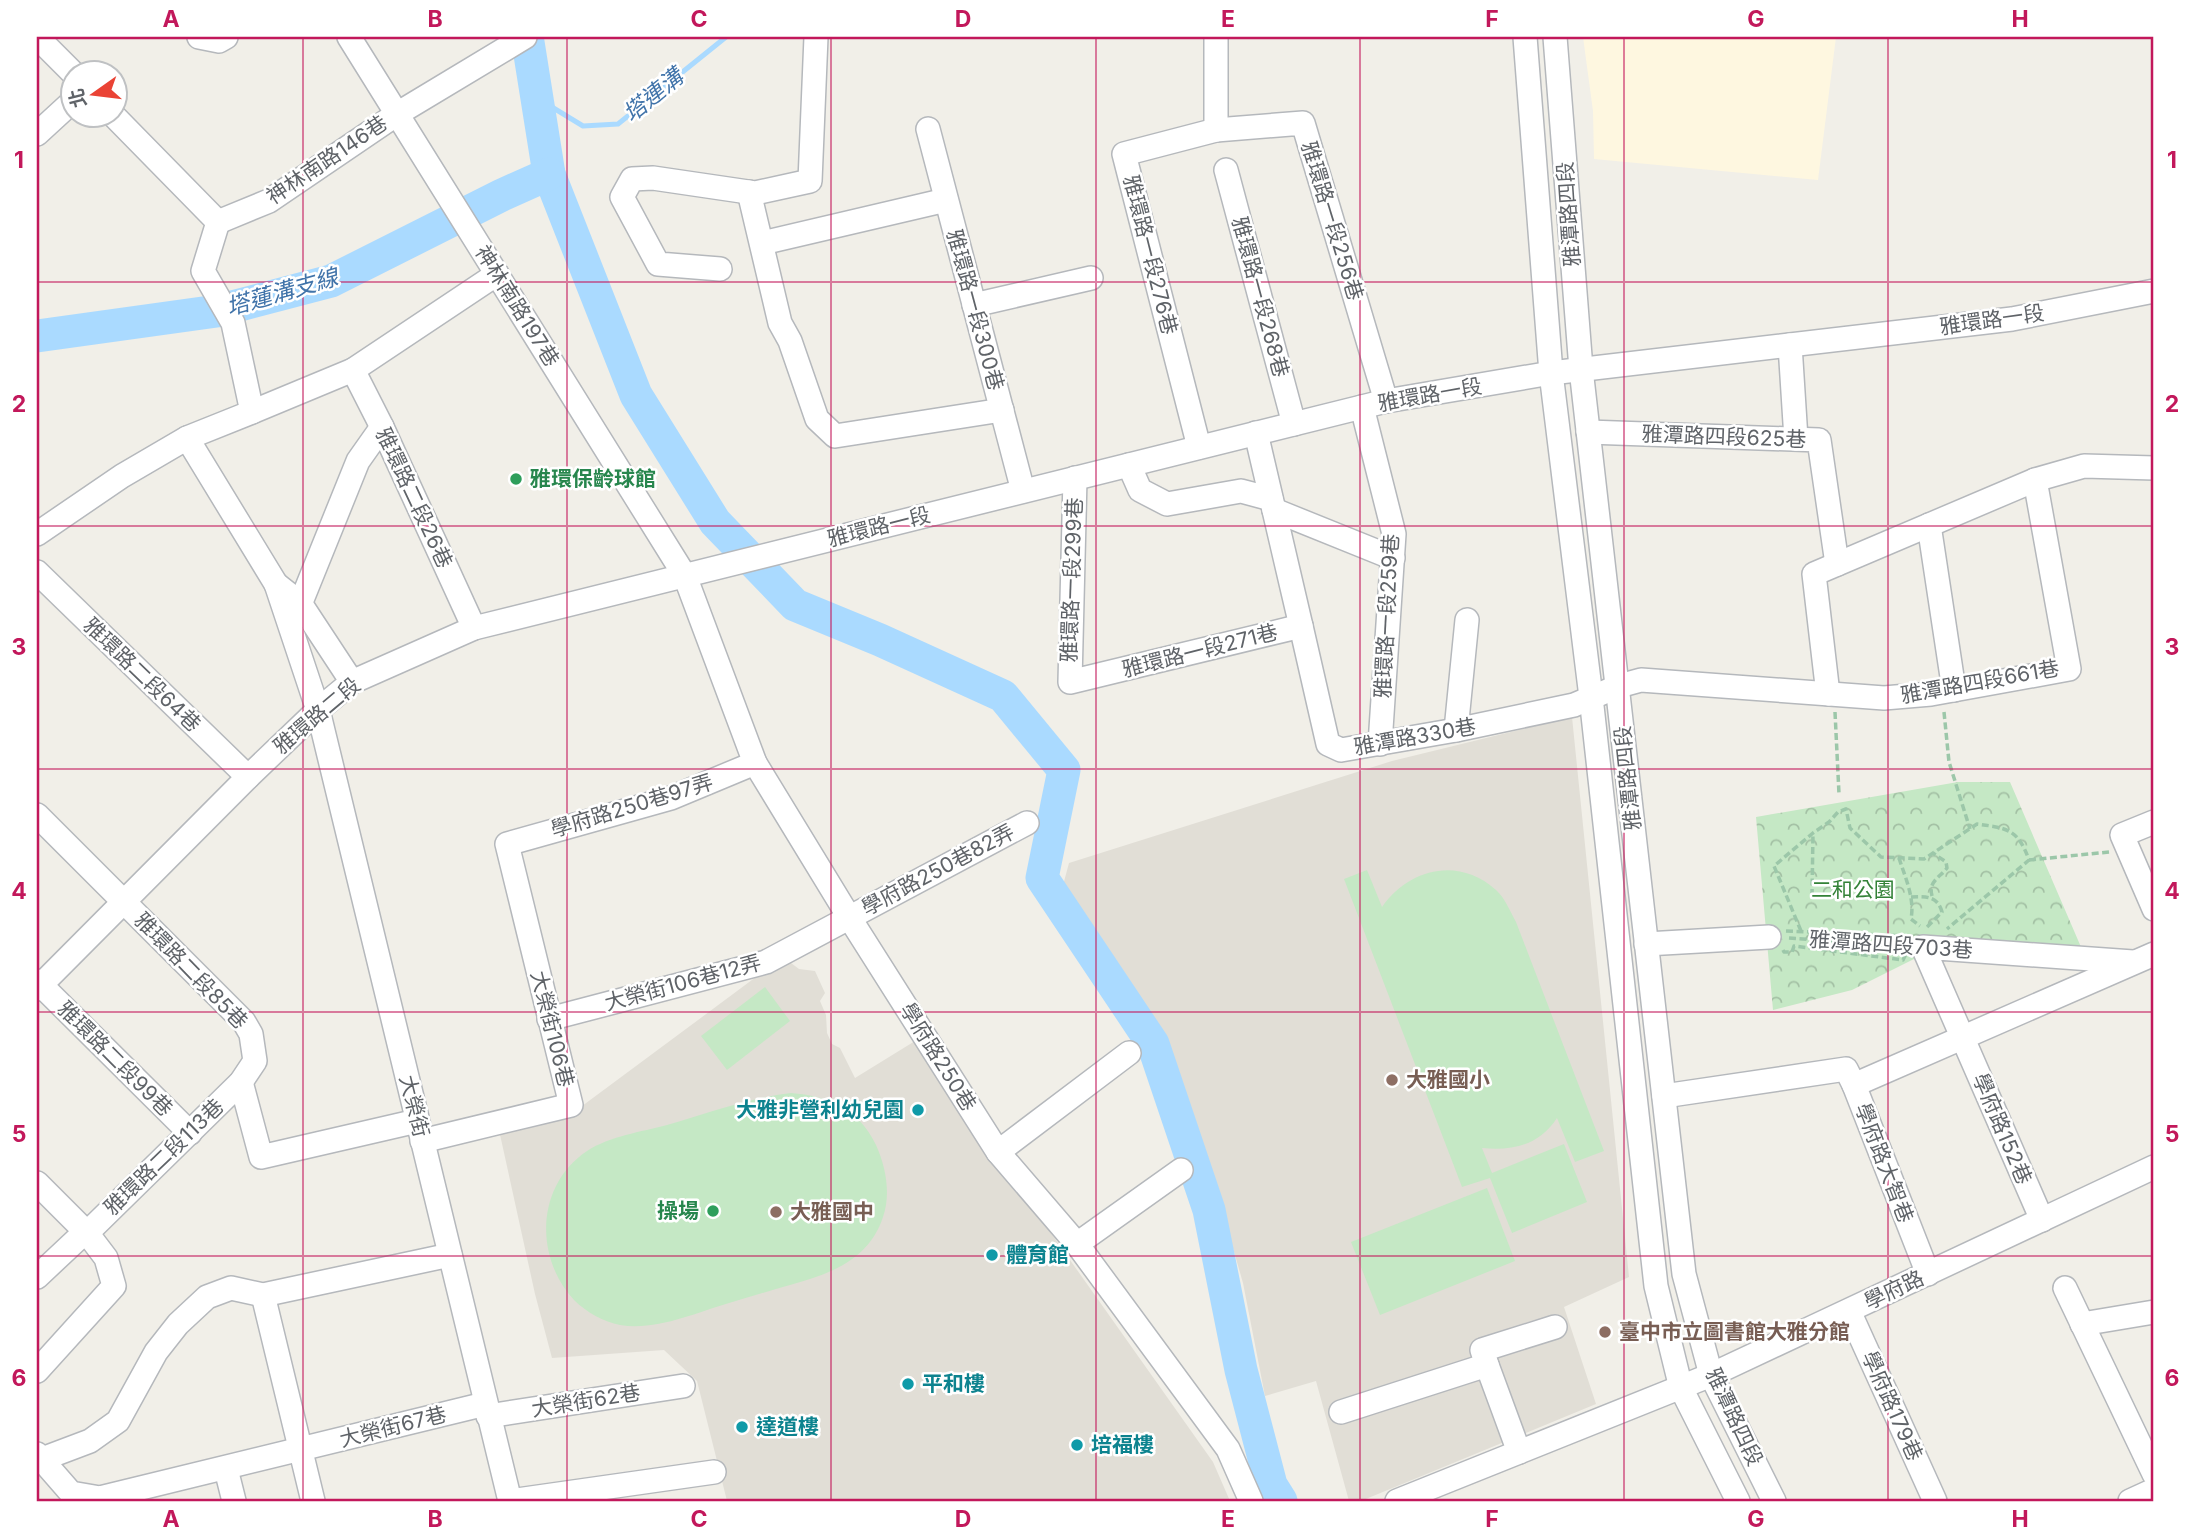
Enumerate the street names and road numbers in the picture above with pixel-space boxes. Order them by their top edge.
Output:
street label: 神林南路146巷 [262,110,392,209]
street label: 雅環路一段256巷 [1296,138,1368,303]
street label: 雅潭路四段 [1552,161,1585,267]
street label: 雅環路一段276巷 [1119,173,1182,337]
street label: 雅環路一段268巷 [1227,214,1294,380]
street label: 雅環路一段300巷 [942,227,1009,393]
street label: 神林南路197巷 [470,241,565,371]
street label: 雅環路一段 [1938,300,2046,339]
street label: 雅環路一段 [1376,373,1484,416]
street label: 雅潭路四段625巷 [1641,421,1807,452]
street label: 雅環路二段26巷 [371,424,458,572]
street label: 雅環路一段299巷 [1056,497,1087,663]
street label: 雅環路一段 [825,502,933,551]
street label: 雅環路一段259巷 [1370,533,1403,699]
street label: 雅環路二段64巷 [79,613,206,737]
street label: 雅環路一段271巷 [1120,619,1280,682]
street label: 雅潭路四段661巷 [1899,655,2061,708]
street label: 雅環路二段 [268,672,365,759]
street label: 雅潭路330巷 [1352,714,1478,760]
street label: 雅潭路四段 [1610,725,1645,832]
street label: 學府路250巷97弄 [548,769,716,842]
street label: 學府路250巷82弄 [857,819,1019,920]
street label: 雅環路二段85巷 [130,907,253,1034]
street label: 雅潭路四段703巷 [1808,926,1974,963]
street label: 大榮街106巷12弄 [602,950,764,1015]
street label: 大榮街106巷 [526,968,579,1090]
street label: 雅環路二段99巷 [53,996,178,1121]
street label: 學府路250巷 [895,998,982,1115]
street label: 學府路152巷 [1968,1070,2037,1188]
street label: 大榮街 [395,1072,434,1139]
street label: 雅環路二段113巷 [99,1093,228,1220]
street label: 學府路大智巷 [1850,1100,1919,1226]
street label: 學府路 [1860,1265,1928,1314]
street label: 學府路179巷 [1857,1347,1928,1464]
street label: 雅潭路四段 [1701,1364,1768,1470]
street label: 大榮街62巷 [530,1380,642,1421]
street label: 大榮街67巷 [337,1401,449,1452]

